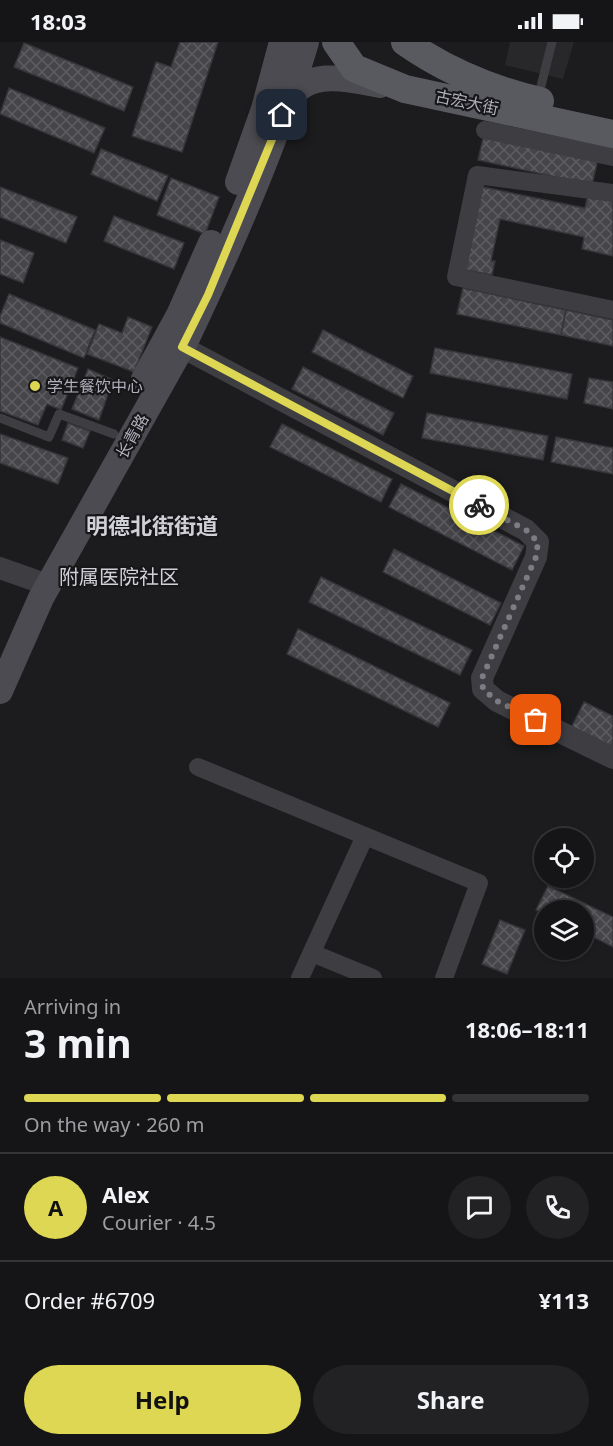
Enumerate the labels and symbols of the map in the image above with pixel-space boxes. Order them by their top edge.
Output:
street label: 古宏大街 [433,85,501,119]
pin [256,89,307,140]
place label: 学生餐饮中心 [47,375,143,397]
marker: 学生餐饮中心 [28,379,42,393]
street label: 长青路 [111,410,153,462]
courier [449,475,509,535]
district label: 明德北街街道 [86,510,218,540]
district label: 附属医院社区 [59,563,179,590]
pin [510,694,561,745]

